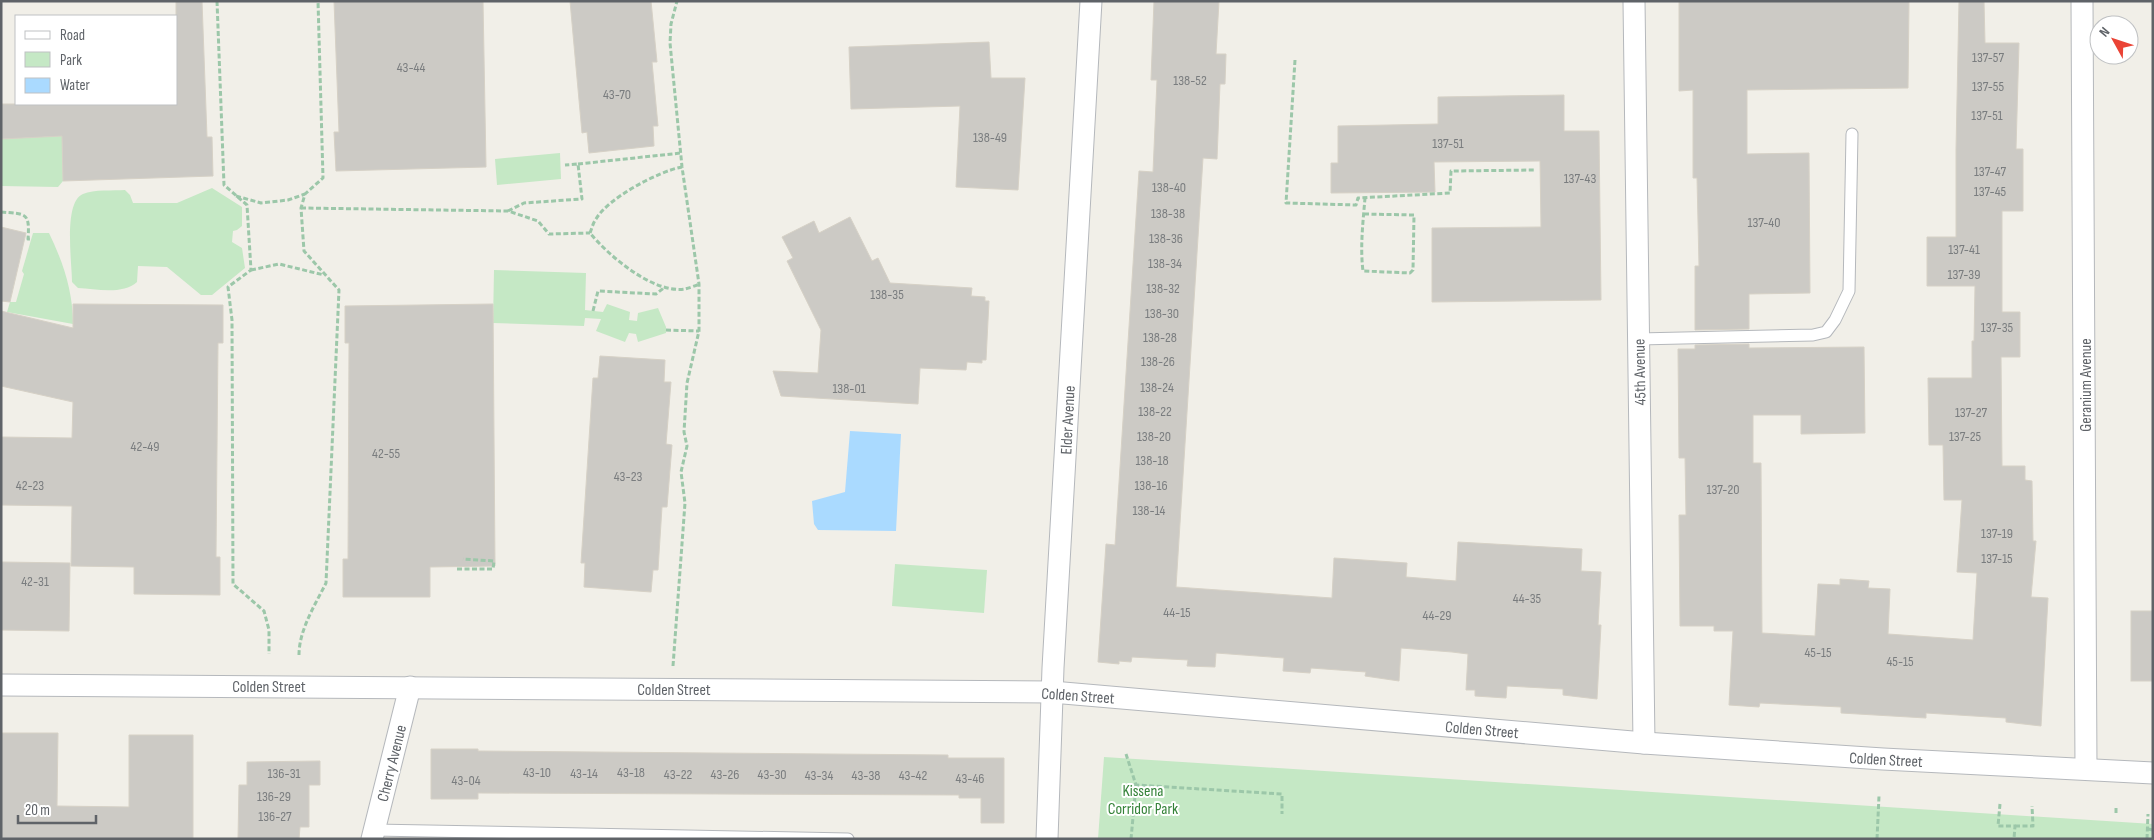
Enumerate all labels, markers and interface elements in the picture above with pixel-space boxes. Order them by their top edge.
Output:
legend [15,15,178,105]
north arrow [2089,15,2139,65]
text: N [2096,24,2113,40]
text: Road [60,26,85,45]
house number: 137-57 [1972,49,2004,66]
text: Park [60,51,82,70]
house number: 43-44 [397,59,425,76]
house number: 138-52 [1173,72,1207,89]
text: Water [60,76,91,95]
house number: 137-55 [1972,78,2004,95]
house number: 43-70 [603,86,631,103]
house number: 137-51 [1971,107,2003,124]
house number: 138-49 [973,129,1007,146]
house number: 137-51 [1432,135,1464,152]
house number: 137-47 [1974,163,2006,180]
house number: 137-43 [1564,170,1596,187]
house number: 138-40 [1152,179,1186,196]
house number: 137-45 [1974,183,2007,200]
house number: 138-38 [1151,205,1185,222]
house number: 137-40 [1748,214,1780,231]
house number: 138-36 [1149,230,1183,247]
house number: 137-41 [1948,241,1980,258]
house number: 138-34 [1148,255,1182,272]
house number: 137-39 [1948,266,1980,283]
house number: 138-32 [1146,280,1180,297]
house number: 138-35 [870,286,904,303]
house number: 138-30 [1145,305,1179,322]
house number: 137-35 [1981,319,2014,336]
house number: 138-28 [1143,329,1177,346]
street label: Geranium Avenue [2077,338,2096,432]
street label: 45th Avenue [1630,339,1651,405]
house number: 138-26 [1141,353,1175,370]
house number: 138-24 [1140,379,1174,396]
house number: 138-01 [832,380,866,397]
street label: Elder Avenue [1057,385,1080,455]
house number: 138-22 [1138,403,1172,420]
house number: 137-27 [1955,404,1987,421]
house number: 138-20 [1137,428,1171,445]
house number: 137-25 [1949,428,1981,445]
house number: 42-49 [131,438,159,455]
house number: 42-55 [372,445,400,462]
house number: 138-18 [1135,452,1169,469]
house number: 43-23 [614,468,642,485]
house number: 42-23 [16,477,44,494]
house number: 138-16 [1134,477,1168,494]
house number: 137-20 [1707,481,1739,498]
house number: 138-14 [1133,502,1166,519]
house number: 137-19 [1981,525,2013,542]
house number: 137-15 [1981,550,2013,567]
house number: 42-31 [21,573,49,590]
house number: 44-35 [1513,590,1542,607]
house number: 44-15 [1163,604,1191,621]
house number: 44-29 [1423,607,1451,624]
house number: 45-15 [1804,644,1832,661]
house number: 45-15 [1886,653,1914,670]
street label: Colden Street [232,678,306,697]
street label: Colden Street [637,681,711,700]
street label: Colden Street [1041,684,1115,709]
street label: Colden Street [1444,718,1519,743]
street label: Cherry Avenue [374,723,411,804]
street label: Colden Street [1849,749,1923,772]
house number: 43-10 [523,764,551,781]
house number: 43-18 [617,764,645,781]
house number: 136-31 [268,765,300,782]
house number: 43-14 [570,765,598,782]
house number: 43-22 [664,766,692,783]
house number: 43-26 [711,766,739,783]
house number: 43-30 [757,766,787,783]
house number: 43-34 [805,767,833,784]
house number: 43-38 [852,767,880,784]
house number: 43-42 [899,767,928,784]
house number: 43-46 [956,770,984,787]
house number: 43-04 [451,772,481,789]
park label: Kissena Corridor Park [1108,782,1178,819]
house number: 136-29 [257,788,291,805]
scale bar [18,792,95,824]
text: 20 m [25,801,50,820]
house number: 136-27 [258,808,292,825]

